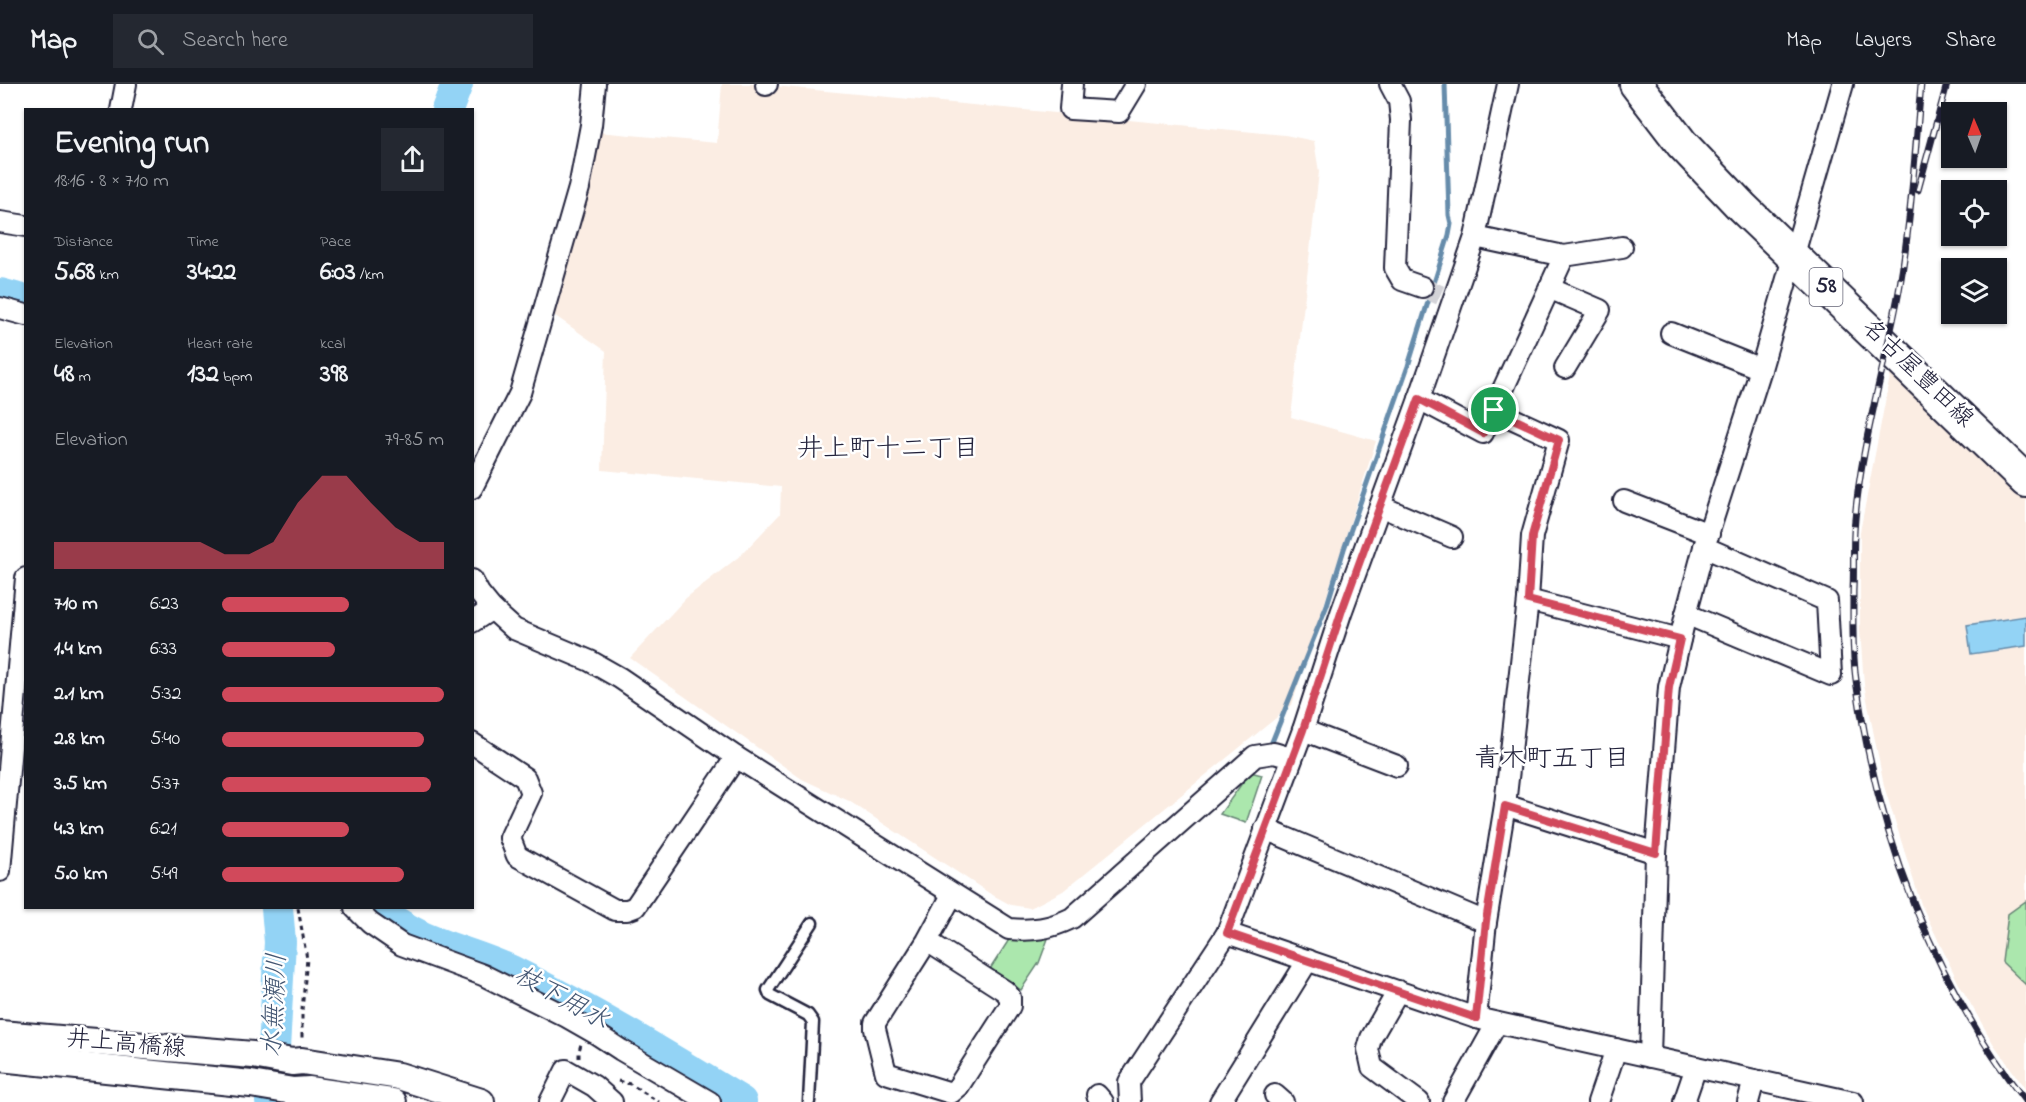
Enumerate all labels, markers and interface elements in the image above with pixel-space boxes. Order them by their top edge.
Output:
search box [113,14,533,68]
text: Map [30,21,77,62]
icon: search [134,25,167,58]
text: Search here [182,25,288,57]
text: Map [1786,26,1822,56]
text: Layers [1855,26,1912,56]
text: Share [1945,26,1996,56]
north arrow [1941,102,2007,168]
map controls [1941,102,2007,324]
text: Evening run [54,120,209,168]
button: share [381,128,444,191]
text: 18:16 · 8 × 710 m [54,167,169,196]
button: locate [1941,180,2007,246]
text: Distance [54,230,113,254]
text: Time [187,230,219,254]
text: Pace [320,230,351,254]
text: 5.68 [54,254,95,292]
text: 34:22 [187,254,237,292]
text: 6:03 [320,254,356,292]
button: layers [1941,258,2007,324]
text: km [95,263,119,287]
text: /km [356,263,384,287]
road number: 58 [1810,268,1842,306]
street label: 名古屋豊田線 [1853,311,1981,437]
text: Elevation [54,332,113,356]
text: Heart rate [187,332,253,356]
text: kcal [320,332,345,356]
text: 48 [54,356,74,394]
text: 132 [187,356,219,394]
text: 398 [320,356,348,394]
text: m [74,365,91,389]
text: bpm [219,365,253,389]
pin [1468,384,1519,435]
icon: arrive [1477,393,1510,426]
text: Elevation [54,426,128,455]
text: 79–85 m [385,426,444,455]
district label: 井上町十二丁目 [797,431,979,469]
text: 710 m [54,590,98,619]
text: 6:23 [150,590,179,619]
text: 1.4 km [54,635,102,664]
text: 6:33 [150,635,177,664]
text: 2.1 km [54,680,104,709]
text: 5:32 [150,680,181,709]
text: 2.8 km [54,725,105,754]
text: 5:40 [150,725,180,754]
district label: 青木町五丁目 [1474,741,1630,779]
text: 3.5 km [54,770,107,799]
text: 5:37 [150,770,180,799]
text: 4.3 km [54,815,104,844]
text: 6:21 [150,815,177,844]
text: 5.0 km [54,860,107,889]
text: 5:49 [150,860,177,889]
water label: 水無瀬川 [254,952,298,1058]
water label: 枝下用水 [506,957,616,1041]
street label: 井上高橋線 [65,1022,187,1068]

